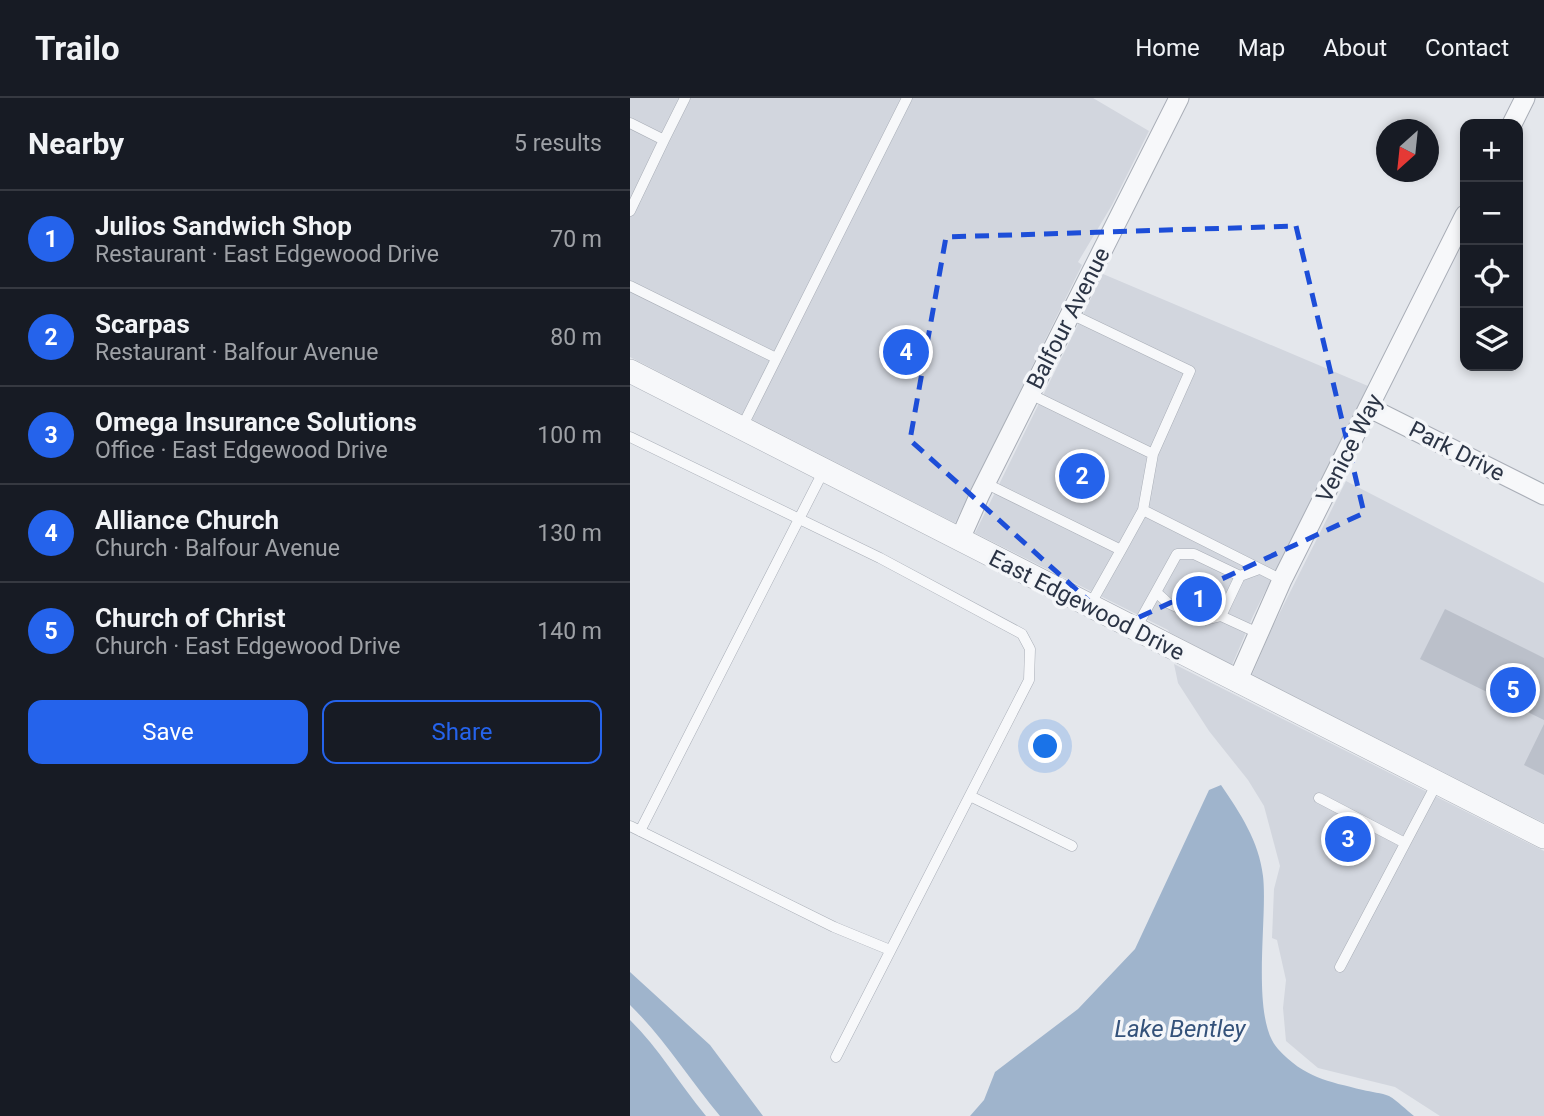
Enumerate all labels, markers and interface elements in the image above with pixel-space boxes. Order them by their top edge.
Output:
text: Trailo [35,29,120,68]
text: Home [1135,34,1200,62]
text: Map [1238,34,1285,62]
text: About [1323,34,1387,62]
text: Contact [1425,34,1509,62]
north arrow [1376,119,1439,182]
map controls [1460,119,1523,371]
button: + [1460,119,1523,182]
text: Nearby [28,126,124,161]
text: 5 results [514,130,602,157]
button: − [1460,182,1523,245]
text: Julios Sandwich Shop [95,211,352,241]
text: 1 [44,226,58,253]
text: 70 m [550,226,602,253]
text: Restaurant · East Edgewood Drive [95,241,439,268]
street label: Balfour Avenue [1021,243,1116,393]
button: locate [1460,245,1523,308]
button: layers [1460,308,1523,371]
text: Scarpas [95,309,190,339]
text: 2 [44,324,58,351]
text: 80 m [550,324,602,351]
pin: 4 [883,326,929,378]
text: Restaurant · Balfour Avenue [95,339,378,366]
street label: Venice Way [1311,389,1388,507]
text: Omega Insurance Solutions [95,407,417,437]
street label: Park Drive [1404,416,1509,487]
text: 3 [44,422,58,449]
text: 100 m [537,422,602,449]
text: Office · East Edgewood Drive [95,437,388,464]
pin: 2 [1059,450,1105,502]
text: Alliance Church [95,505,279,535]
text: 4 [44,520,58,547]
text: 130 m [537,520,602,547]
text: Church · Balfour Avenue [95,535,340,562]
street label: East Edgewood Drive [985,544,1189,666]
pin: 1 [1176,573,1222,625]
text: Church of Christ [95,603,286,633]
text: 5 [44,618,58,645]
text: 140 m [537,618,602,645]
text: Church · East Edgewood Drive [95,633,401,660]
pin: 5 [1490,664,1536,716]
button: Save [28,700,308,764]
button: Share [322,700,602,764]
your location [1028,729,1062,763]
pin: 3 [1325,813,1371,865]
water label: Lake Bentley [1114,1015,1247,1043]

